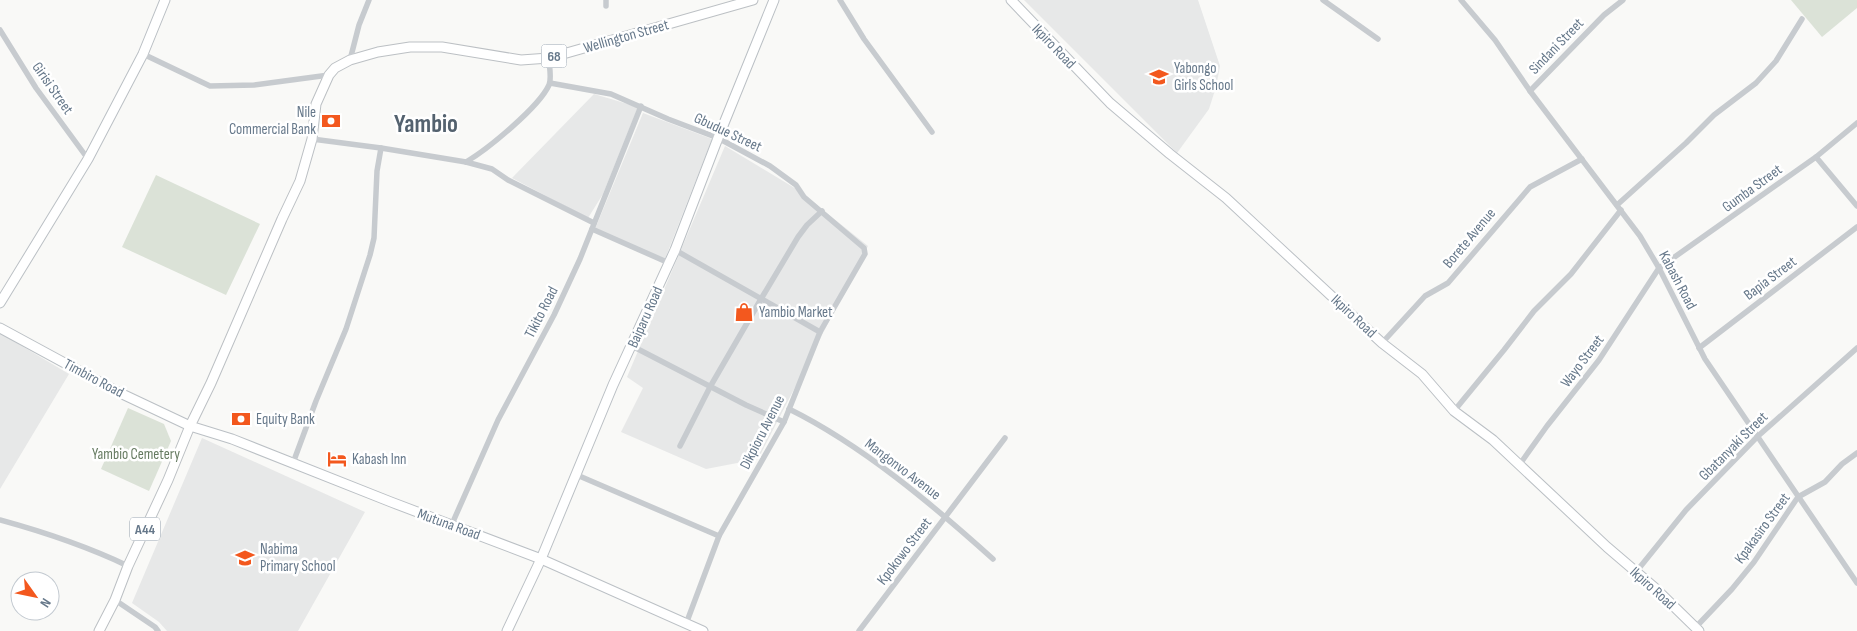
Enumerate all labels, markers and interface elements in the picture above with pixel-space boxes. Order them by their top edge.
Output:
street label: Sindani Street [1525,14,1588,78]
street label: Wellington Street [581,15,671,58]
street label: Ikpiro Road [1028,20,1080,73]
road number: 68 [542,44,566,68]
street label: Girisi Street [28,58,78,118]
place label: Yabongo Girls School [1174,59,1233,95]
school or university icon: Yabongo Girls School [1148,66,1170,88]
place label: Nile Commercial Bank [229,103,316,139]
district label: Yambio [394,109,458,140]
street label: Gbudue Street [691,109,765,157]
bank icon: Nile Commercial Bank [320,110,342,132]
street label: Gumba Street [1719,160,1786,216]
street label: Borete Avenue [1439,204,1500,272]
street label: Kabash Road [1654,248,1701,313]
street label: Bapia Street [1740,252,1801,304]
street label: Tikito Road [520,283,563,341]
street label: Baiparu Road [624,284,667,351]
street label: Ikpiro Road [1327,291,1380,342]
shop icon: Yambio Market [733,301,755,323]
place label: Yambio Market [759,303,833,322]
street label: Wayo Street [1556,331,1609,391]
street label: Timbiro Road [61,355,127,402]
street label: Dikpioru Avenue [736,392,789,473]
bank icon: Equity Bank [230,408,252,430]
street label: Gbatanyaki Street [1695,408,1772,485]
place label: Equity Bank [256,410,315,429]
street label: Mangonvo Avenue [861,435,945,504]
park label: Yambio Cemetery [92,445,180,464]
hotel icon: Kabash Inn [326,448,348,470]
place label: Kabash Inn [352,450,407,469]
street label: Kpakasiro Street [1730,489,1795,567]
street label: Mutuna Road [415,504,483,545]
street label: Kpokowo Street [873,514,936,589]
road number: A44 [130,518,160,540]
place label: Nabima Primary School [260,540,336,576]
school or university icon: Nabima Primary School [234,547,256,569]
street label: Ikpiro Road [1626,563,1680,614]
north arrow [10,571,60,621]
text: N [36,595,55,611]

